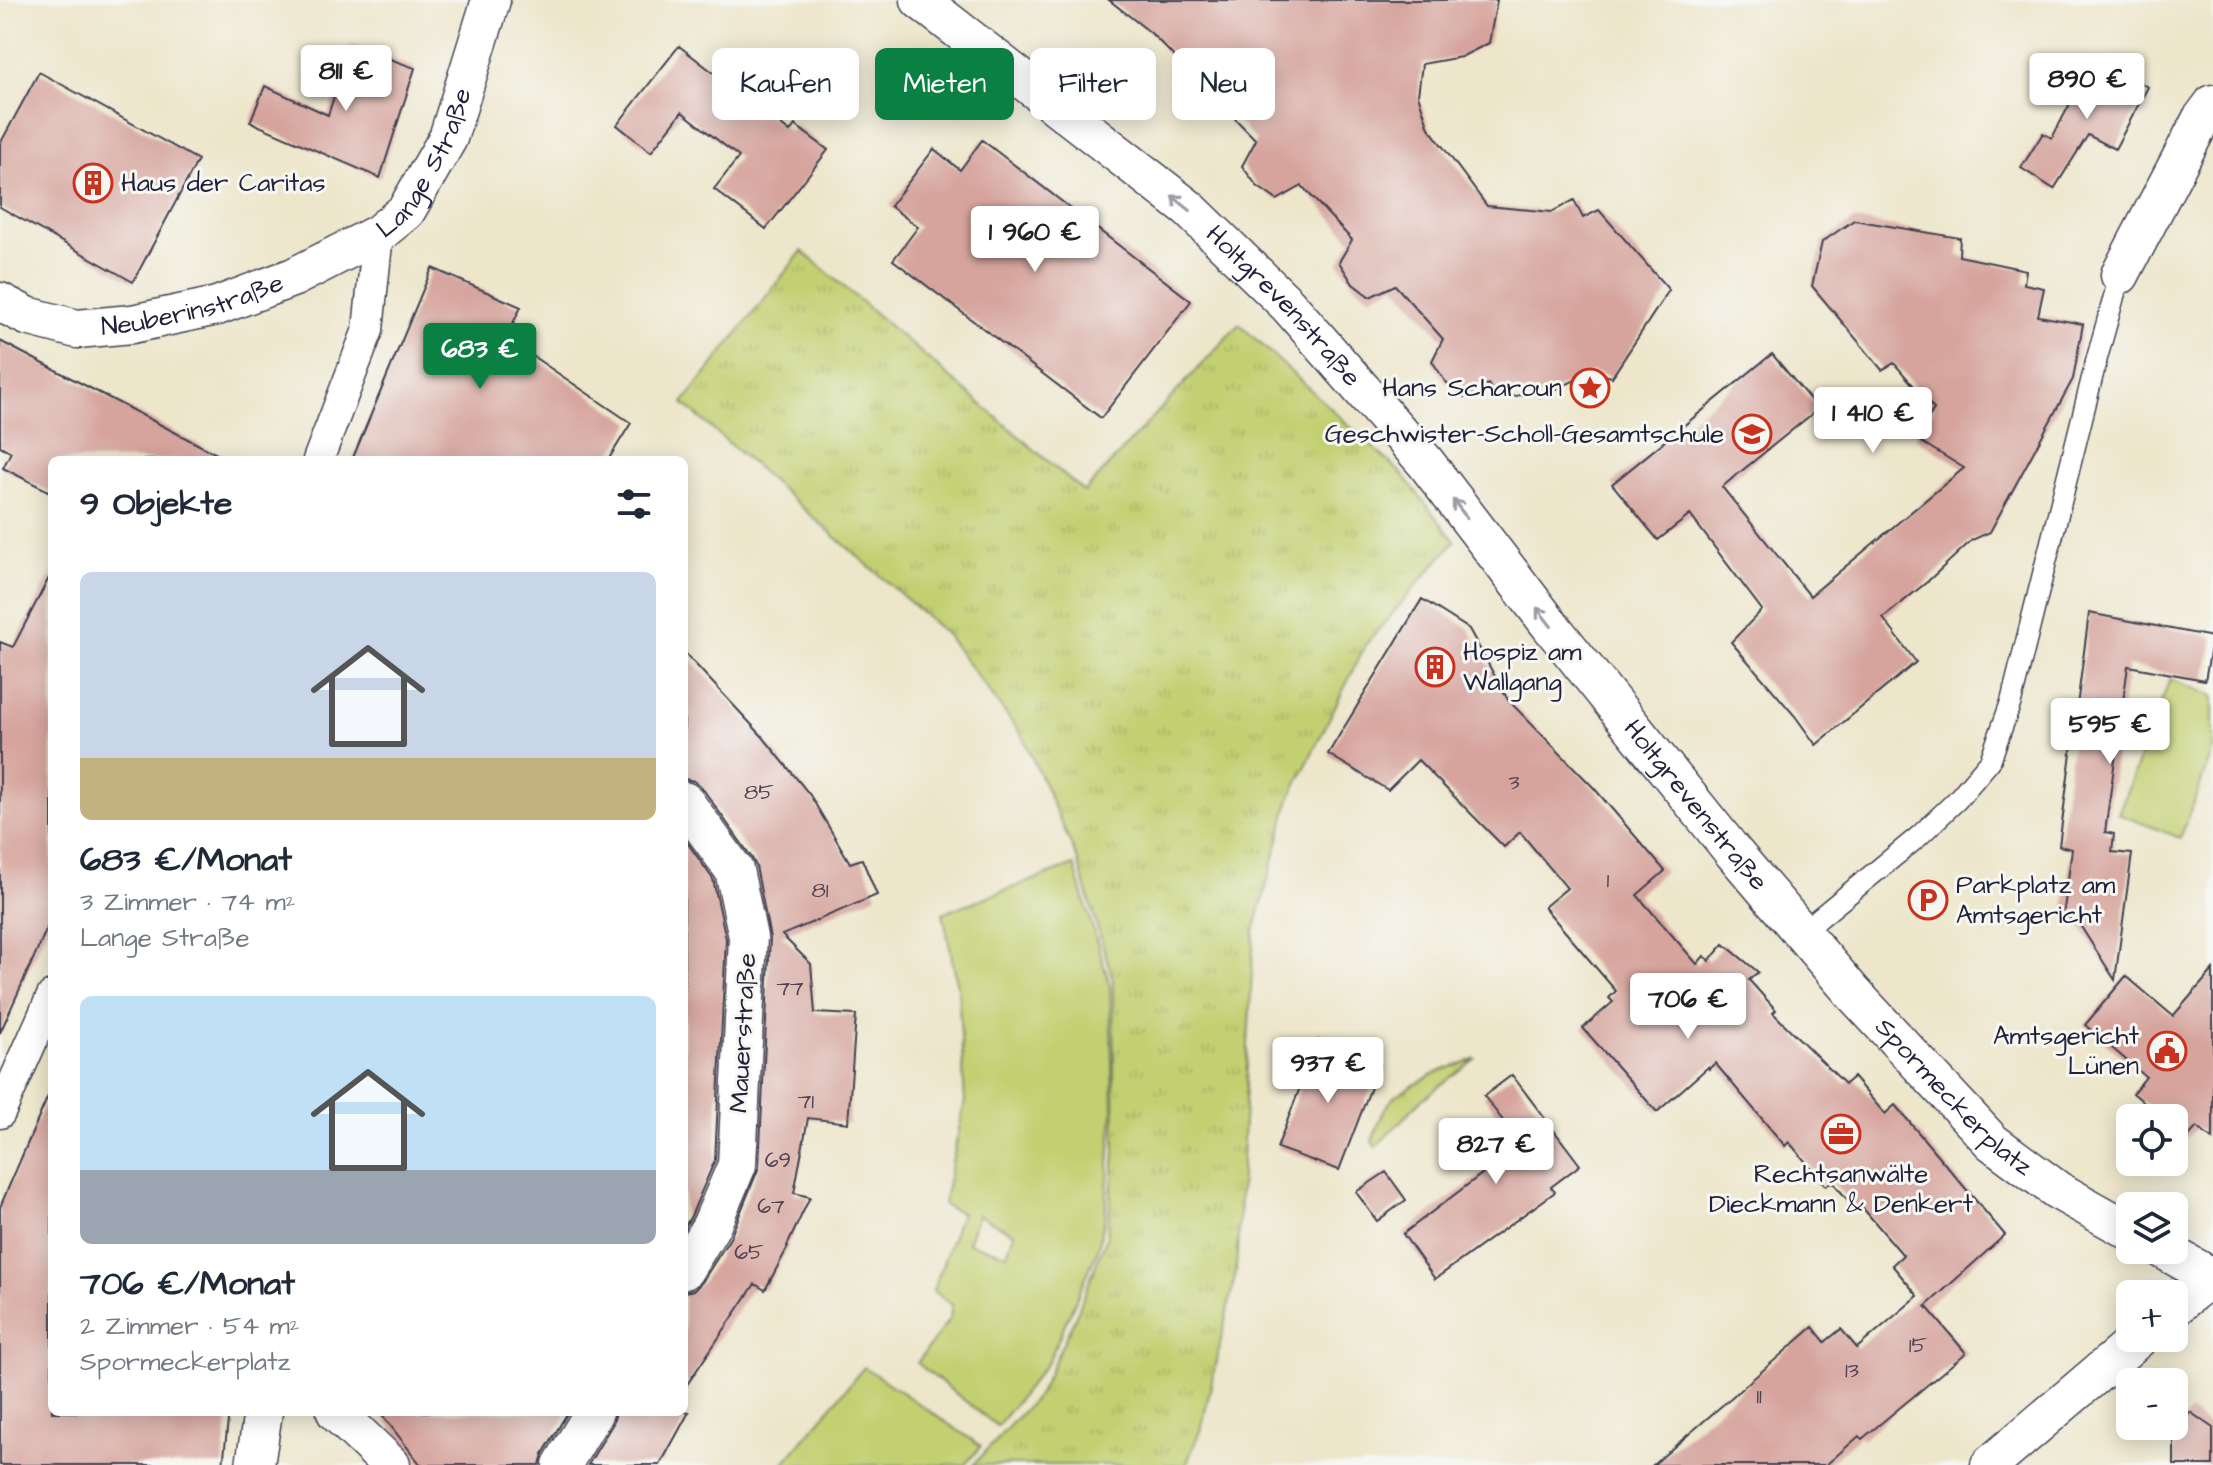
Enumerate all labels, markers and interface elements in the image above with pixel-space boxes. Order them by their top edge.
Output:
pin: 811 € [290,45,402,113]
chip: Kaufen [712,48,859,120]
chip: Mieten [875,48,1014,120]
chip: Filter [1030,48,1156,120]
chip: Neu [1172,48,1275,120]
text: 811 € [319,53,373,89]
pin: 890 € [2031,53,2143,121]
text: 890 € [2047,61,2127,97]
street label: Lange Straße [368,83,481,246]
building icon: Haus der Caritas [72,162,114,204]
place label: Haus der Caritas [121,165,326,201]
one-way arrow [1171,194,1192,212]
pin: 1 960 € [961,206,1109,274]
text: 1 960 € [989,214,1081,250]
street label: Holtgrevenstraße [1198,217,1369,394]
street label: Neuberinstraße [100,265,288,345]
pin: 683 € [424,323,536,391]
text: 683 € [441,331,519,367]
place icon: Hans Scharoun [1569,367,1611,409]
place label: Hans Scharoun [1382,370,1562,406]
pin: 1 410 € [1799,387,1947,455]
text: 1 410 € [1832,395,1914,431]
school or university icon: Geschwister-Scholl-Gesamtschule [1731,413,1773,455]
place label: Geschwister-Scholl-Gesamtschule [1325,416,1724,452]
text: 9 Objekte [80,480,232,528]
icon: filters [612,482,656,526]
one-way arrow [1452,499,1469,520]
one-way arrow [1535,607,1553,628]
icon: home [296,624,440,768]
place label: Hospiz am Wallgang [1463,634,1582,702]
building icon: Hospiz am Wallgang [1414,646,1456,688]
pin: 595 € [2054,698,2166,766]
text: 595 € [2069,706,2151,742]
street label: Holtgrevenstraße [1615,712,1776,898]
house number: 3 [1508,767,1520,798]
house number: 85 [744,777,774,808]
text: 683 €/Monat [80,836,292,884]
house number: 1 [1607,865,1610,896]
place label: Parkplatz am Amtsgericht [1956,867,2116,935]
house number: 81 [811,875,829,906]
parking icon: Parkplatz am Amtsgericht [1907,879,1949,921]
text: 3 Zimmer · 74 m² [80,884,295,920]
text: Lange Straße [80,920,249,956]
street label: Mauerstraße [721,952,765,1114]
house number: 77 [776,973,804,1004]
pin: 706 € [1632,973,1744,1041]
text: 706 € [1648,981,1728,1017]
street label: Spormeckerplatz [1867,1010,2040,1184]
place label: Amtsgericht Lünen [1993,1018,2139,1084]
public building icon: Amtsgericht Lünen [2146,1030,2188,1072]
pin: 937 € [1272,1037,1384,1105]
text: 937 € [1290,1045,1366,1081]
icon: home [296,1048,440,1192]
house number: 71 [798,1086,814,1117]
map controls [2116,1104,2188,1440]
button: locate [2116,1104,2188,1176]
office icon: Rechtsanwälte Dieckmann & Denkert [1820,1113,1862,1155]
pin: 827 € [1440,1118,1552,1186]
text: 827 € [1457,1126,1535,1162]
house number: 69 [765,1145,791,1176]
place label: Rechtsanwälte Dieckmann & Denkert [1709,1156,1973,1222]
house number: 67 [757,1191,785,1222]
button: layers [2116,1192,2188,1264]
house number: 65 [734,1237,764,1268]
text: 706 €/Monat [80,1260,295,1308]
button: + [2116,1280,2188,1352]
text: 2 Zimmer · 54 m² [80,1308,299,1344]
house number: 15 [1909,1330,1928,1361]
text: Spormeckerplatz [80,1344,290,1380]
house number: 13 [1845,1355,1859,1386]
button: − [2116,1368,2188,1440]
house number: 11 [1756,1381,1762,1412]

